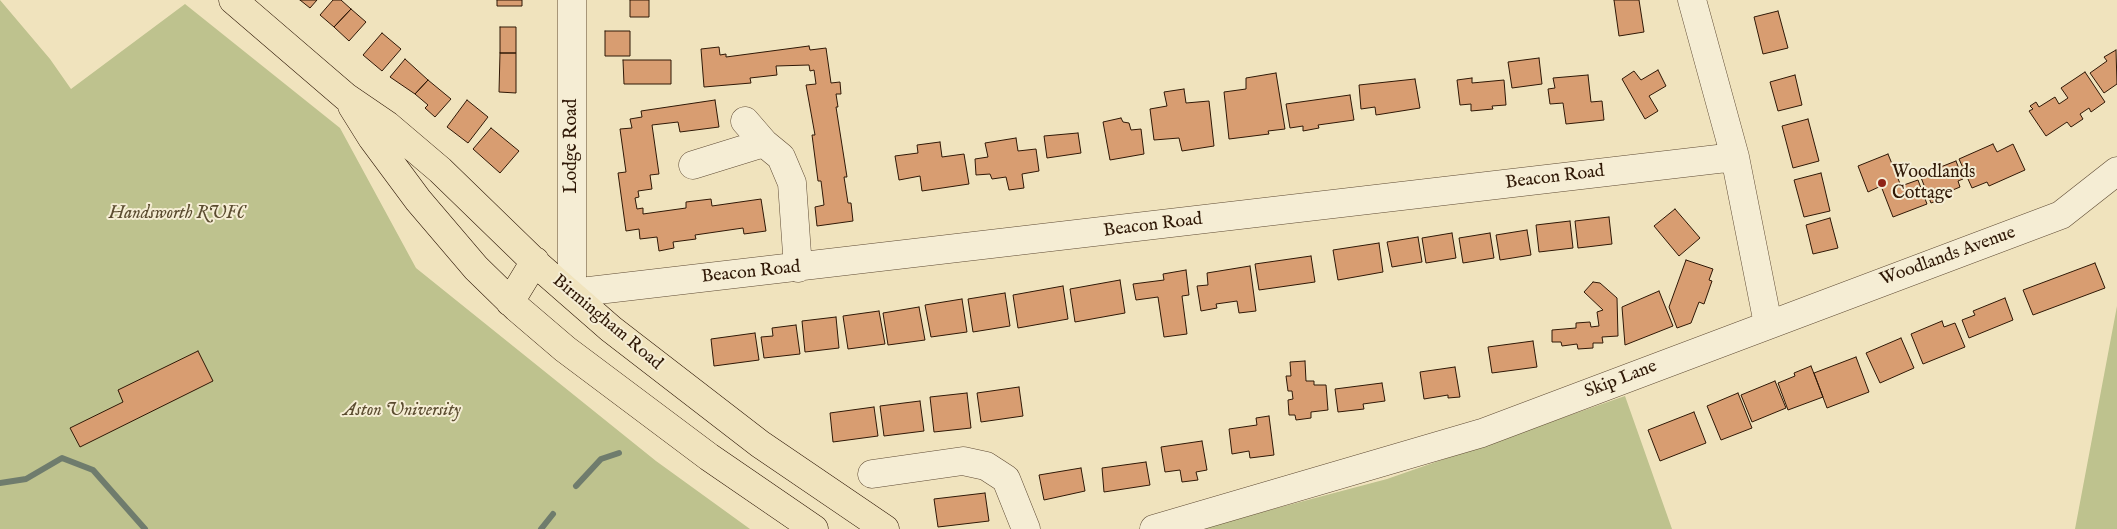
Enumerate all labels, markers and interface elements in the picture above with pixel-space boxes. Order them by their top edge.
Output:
street label: Lodge Road [561,99,583,193]
street label: Beacon Road [1504,161,1606,195]
place label: Woodlands Cottage [1892,162,1975,204]
marker: Woodlands Cottage [1876,177,1888,189]
park label: Handsworth RUFC [109,203,245,225]
street label: Beacon Road [1102,209,1204,243]
street label: Woodlands Avenue [1877,223,2019,291]
street label: Beacon Road [700,257,802,289]
street label: Birmingham Road [547,271,667,375]
street label: Skip Lane [1582,356,1660,404]
park label: Aston University [343,400,461,422]

